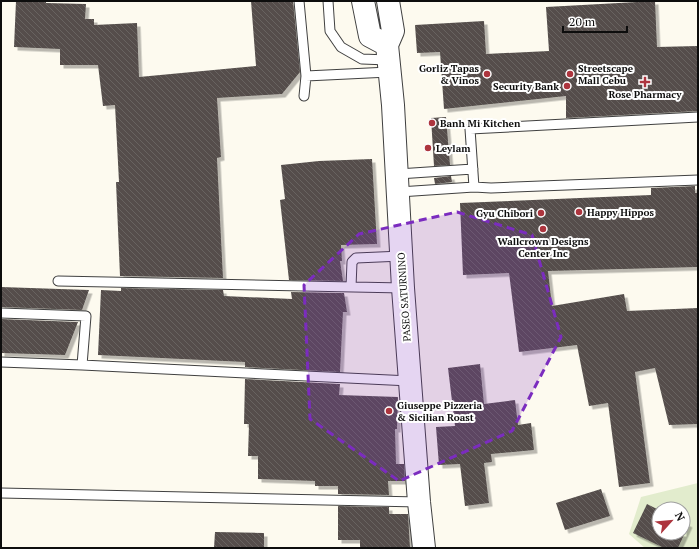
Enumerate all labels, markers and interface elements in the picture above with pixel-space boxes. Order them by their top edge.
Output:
scale bar [563,8,627,34]
text: 20 m [569,14,596,29]
place label: Gorliz Tapas & Vinos [419,62,479,87]
place label: Streetscape Mall Cebu [578,62,634,87]
marker: Gorliz Tapas & Vinos [482,69,492,79]
marker: Streetscape Mall Cebu [565,69,575,79]
marker: Rose Pharmacy [640,77,650,87]
place label: Security Bank [493,80,559,93]
marker: Security Bank [562,81,572,91]
place label: Rose Pharmacy [609,88,682,101]
place label: Banh Mi Kitchen [440,117,521,130]
marker: Banh Mi Kitchen [427,118,437,128]
place label: Leylam [436,142,471,155]
marker: Leylam [423,143,433,153]
place label: Happy Hippos [587,206,654,219]
place label: Gyu Chibori [476,207,534,220]
marker: Happy Hippos [574,207,584,217]
marker: Gyu Chibori [536,208,546,218]
marker: Wallcrown Designs Center Inc [538,224,548,234]
place label: Wallcrown Designs Center Inc [498,235,589,260]
street label: PASEO SATURNINO [394,252,414,342]
place label: Giuseppe Pizzeria & Sicilian Roast [397,399,482,424]
marker: Giuseppe Pizzeria & Sicilian Roast [384,406,394,416]
north arrow [651,501,691,541]
text: N [672,510,688,524]

